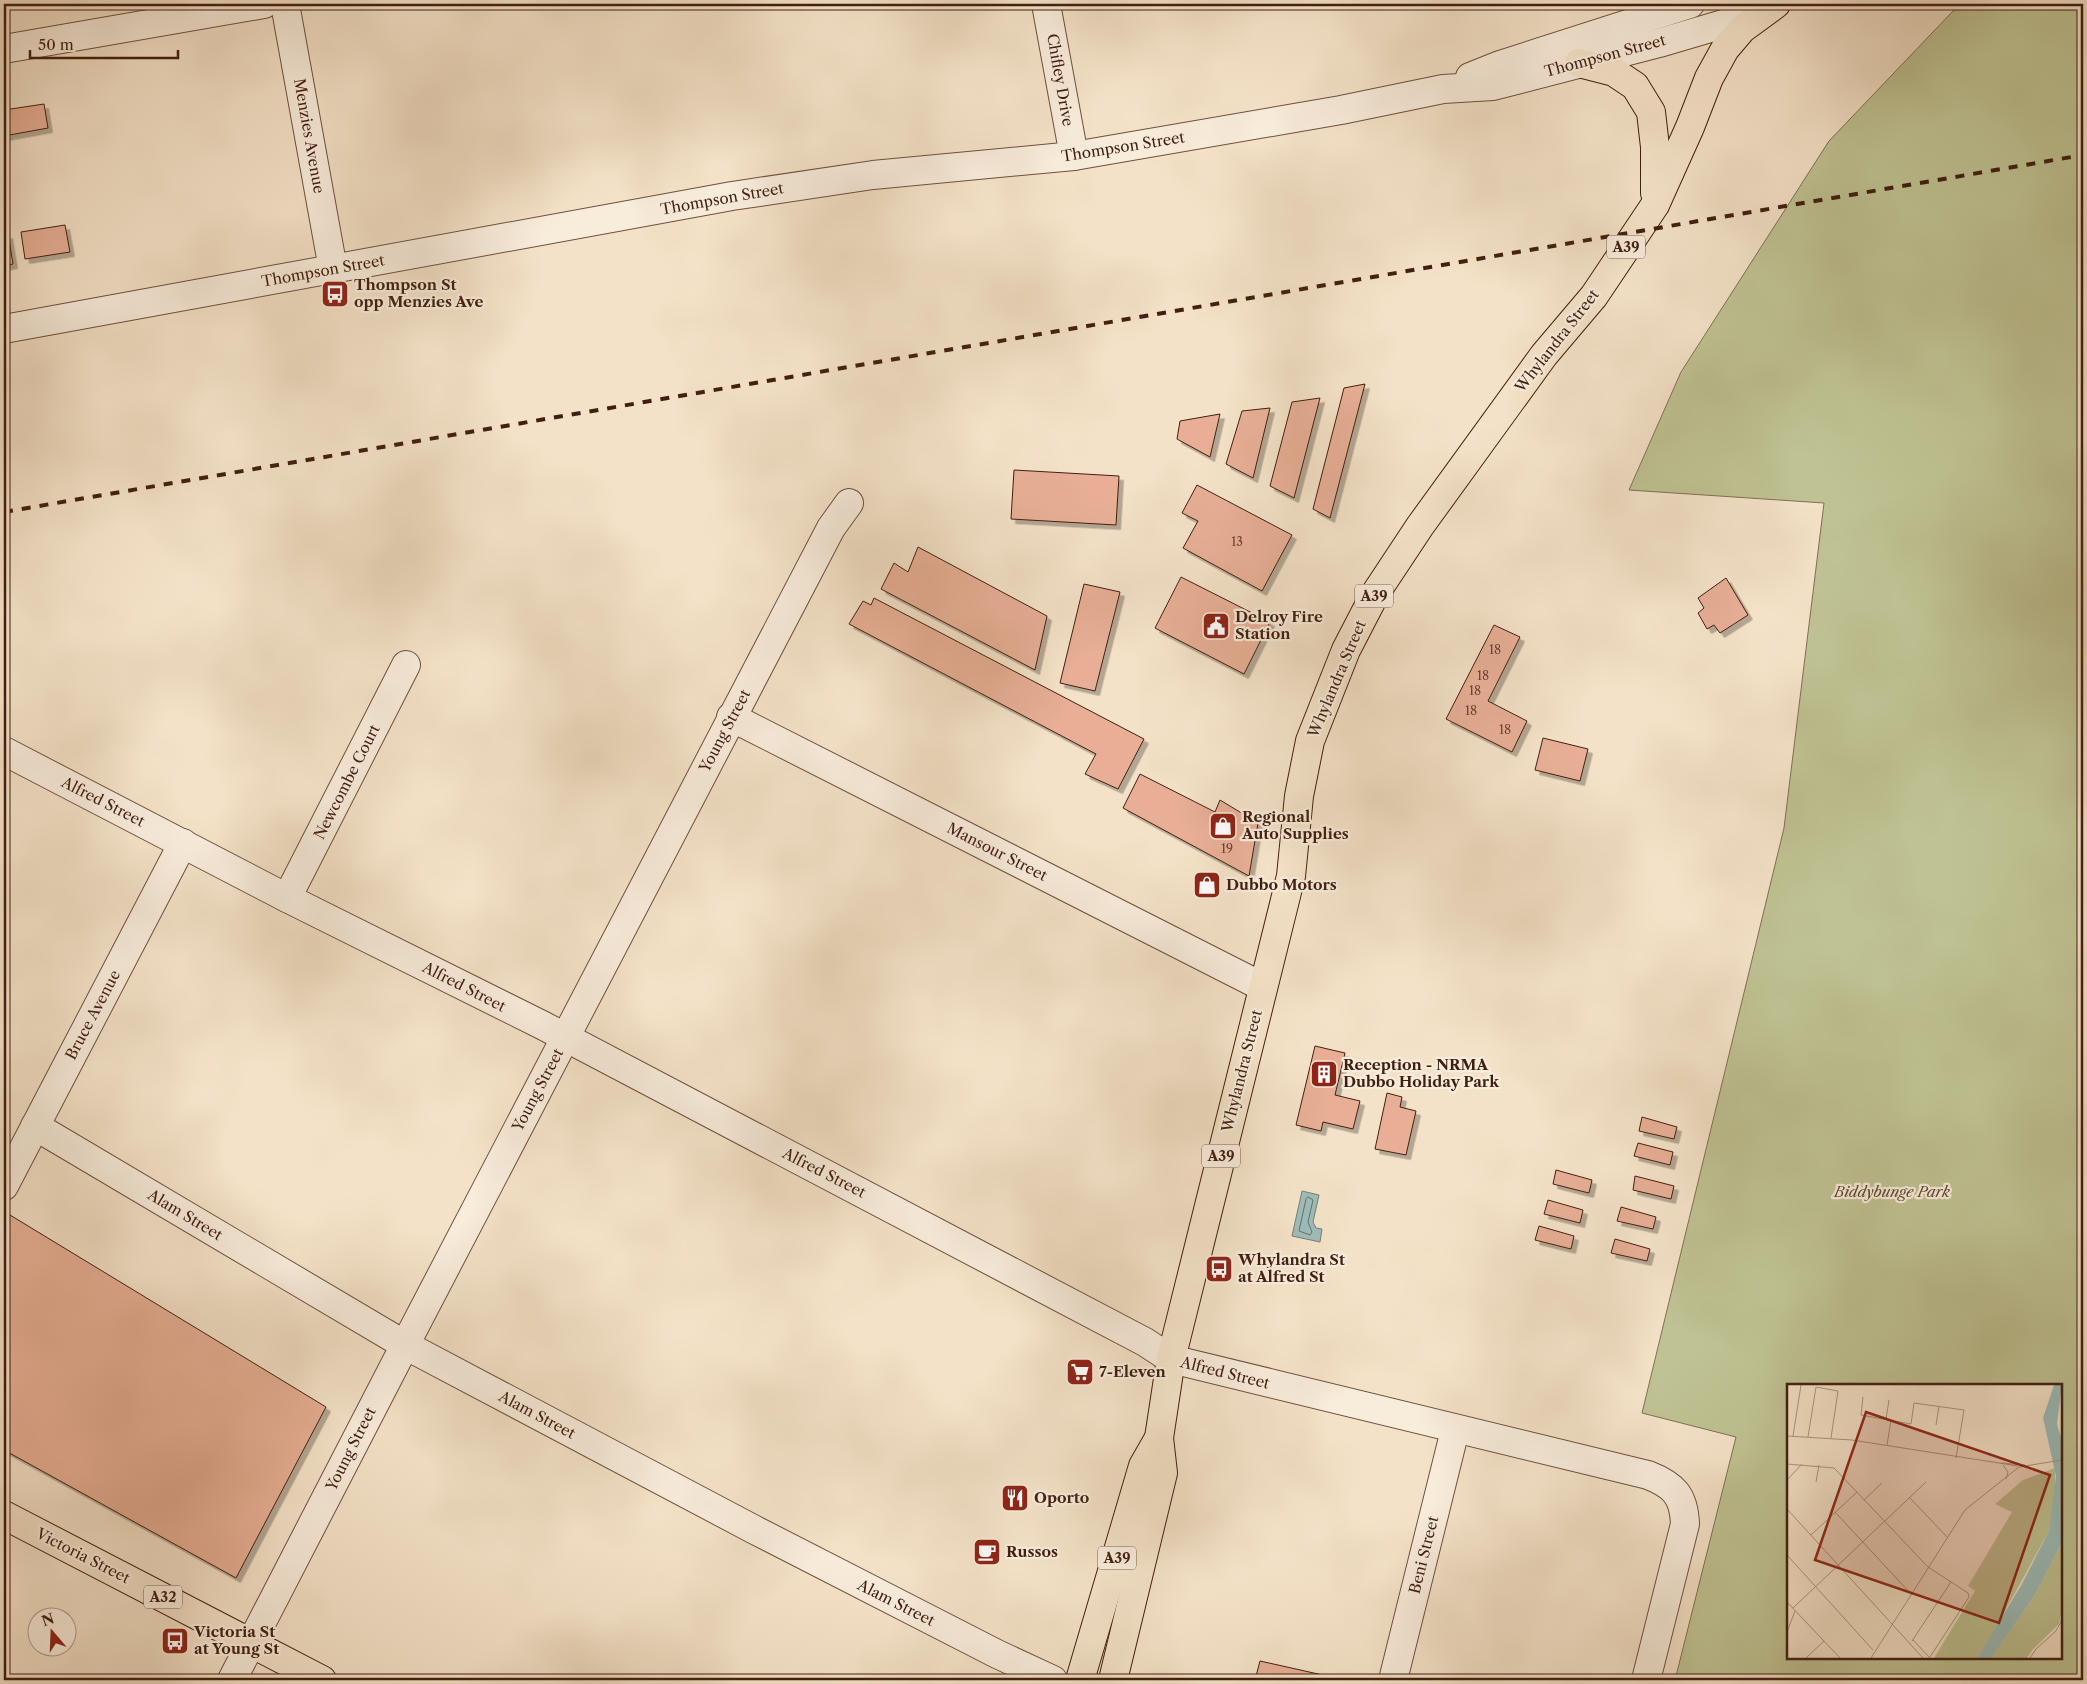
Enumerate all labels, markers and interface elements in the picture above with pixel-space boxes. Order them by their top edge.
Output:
scale bar [30,28,178,60]
street label: Thompson Street [1542,30,1668,81]
street label: Chifley Drive [1043,32,1078,128]
text: 50 m [38,35,74,54]
street label: Menzies Avenue [290,77,329,195]
street label: Thompson Street [1060,127,1187,166]
street label: Thompson Street [659,178,786,219]
road number: A39 [1607,236,1645,258]
street label: Thompson Street [260,250,387,291]
place label: Thompson St opp Menzies Ave [354,275,484,311]
bus stop icon: Thompson St opp Menzies Ave [320,279,350,309]
street label: Whylandra Street [1510,285,1603,397]
house number: 13 [1231,534,1243,549]
road number: A39 [1355,584,1393,608]
place label: Delroy Fire Station [1235,607,1323,643]
public building icon: Delroy Fire Station [1201,611,1231,641]
street label: Whylandra Street [1303,617,1370,741]
house number: 18 [1489,642,1501,657]
house number: 18 [1477,668,1489,683]
house number: 18 [1469,683,1481,698]
street label: Young Street [694,685,755,776]
house number: 18 [1465,703,1477,718]
street label: Newcombe Court [309,721,384,842]
house number: 18 [1499,722,1511,737]
street label: Alfred Street [57,772,149,831]
place label: Regional Auto Supplies [1241,807,1349,843]
shop icon: Regional Auto Supplies [1208,811,1238,841]
street label: Mansour Street [944,818,1051,885]
house number: 19 [1221,841,1233,856]
shop icon: Dubbo Motors [1192,870,1222,900]
place label: Dubbo Motors [1226,875,1337,894]
street label: Alfred Street [418,957,510,1016]
street label: Bruce Avenue [61,967,124,1063]
street label: Whylandra Street [1217,1007,1266,1135]
street label: Young Street [507,1044,568,1135]
place label: Reception - NRMA Dubbo Holiday Park [1343,1055,1500,1091]
building icon: Reception - NRMA Dubbo Holiday Park [1309,1059,1339,1089]
street label: Alfred Street [778,1143,870,1202]
road number: A39 [1202,1144,1240,1168]
park label: Biddybunge Park [1833,1182,1950,1201]
street label: Alam Street [144,1184,227,1245]
place label: Whylandra St at Alfred St [1237,1250,1345,1286]
bus stop icon: Whylandra St at Alfred St [1204,1254,1234,1284]
street label: Alfred Street [1178,1352,1272,1393]
supermarket icon: 7-Eleven [1065,1357,1095,1387]
place label: 7-Eleven [1099,1362,1167,1381]
inset map [1787,1384,2062,1659]
street label: Alam Street [495,1386,579,1443]
street label: Young Street [321,1403,380,1495]
restaurant icon: Oporto [1000,1483,1030,1513]
place label: Oporto [1034,1488,1089,1507]
street label: Beni Street [1405,1513,1442,1596]
street label: Victoria Street [32,1523,134,1588]
cafe icon: Russos [972,1537,1002,1567]
place label: Russos [1006,1542,1058,1561]
road number: A39 [1098,1546,1136,1570]
street label: Alam Street [854,1575,939,1630]
road number: A32 [144,1585,182,1608]
north arrow [28,1606,78,1656]
text: N [39,1609,56,1630]
place label: Victoria St at Young St [193,1622,279,1658]
bus stop icon: Victoria St at Young St [160,1626,190,1656]

